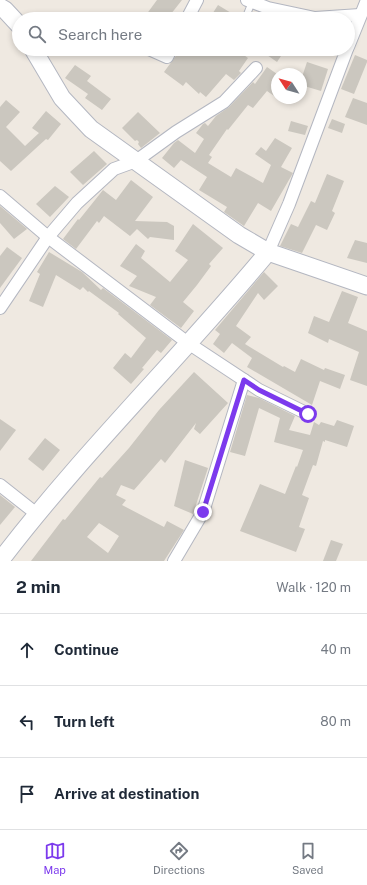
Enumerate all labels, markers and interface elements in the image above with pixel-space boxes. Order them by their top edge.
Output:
search box [12,12,355,56]
icon: search [26,23,48,45]
text: Search here [58,26,142,43]
north arrow [271,68,307,104]
route start [299,405,317,423]
route end [194,503,212,521]
text: 2 min [16,577,61,597]
text: Walk · 120 m [276,580,351,595]
icon: ahead [16,639,38,661]
text: Continue [54,641,119,658]
text: 40 m [320,642,351,657]
icon: left [16,711,38,733]
text: Turn left [54,713,115,730]
text: 80 m [320,714,351,729]
icon: arrive [16,783,38,805]
text: Arrive at destination [54,785,199,802]
tab: Map [44,840,66,876]
tab: Directions [153,840,205,876]
tab: Saved [292,840,323,876]

